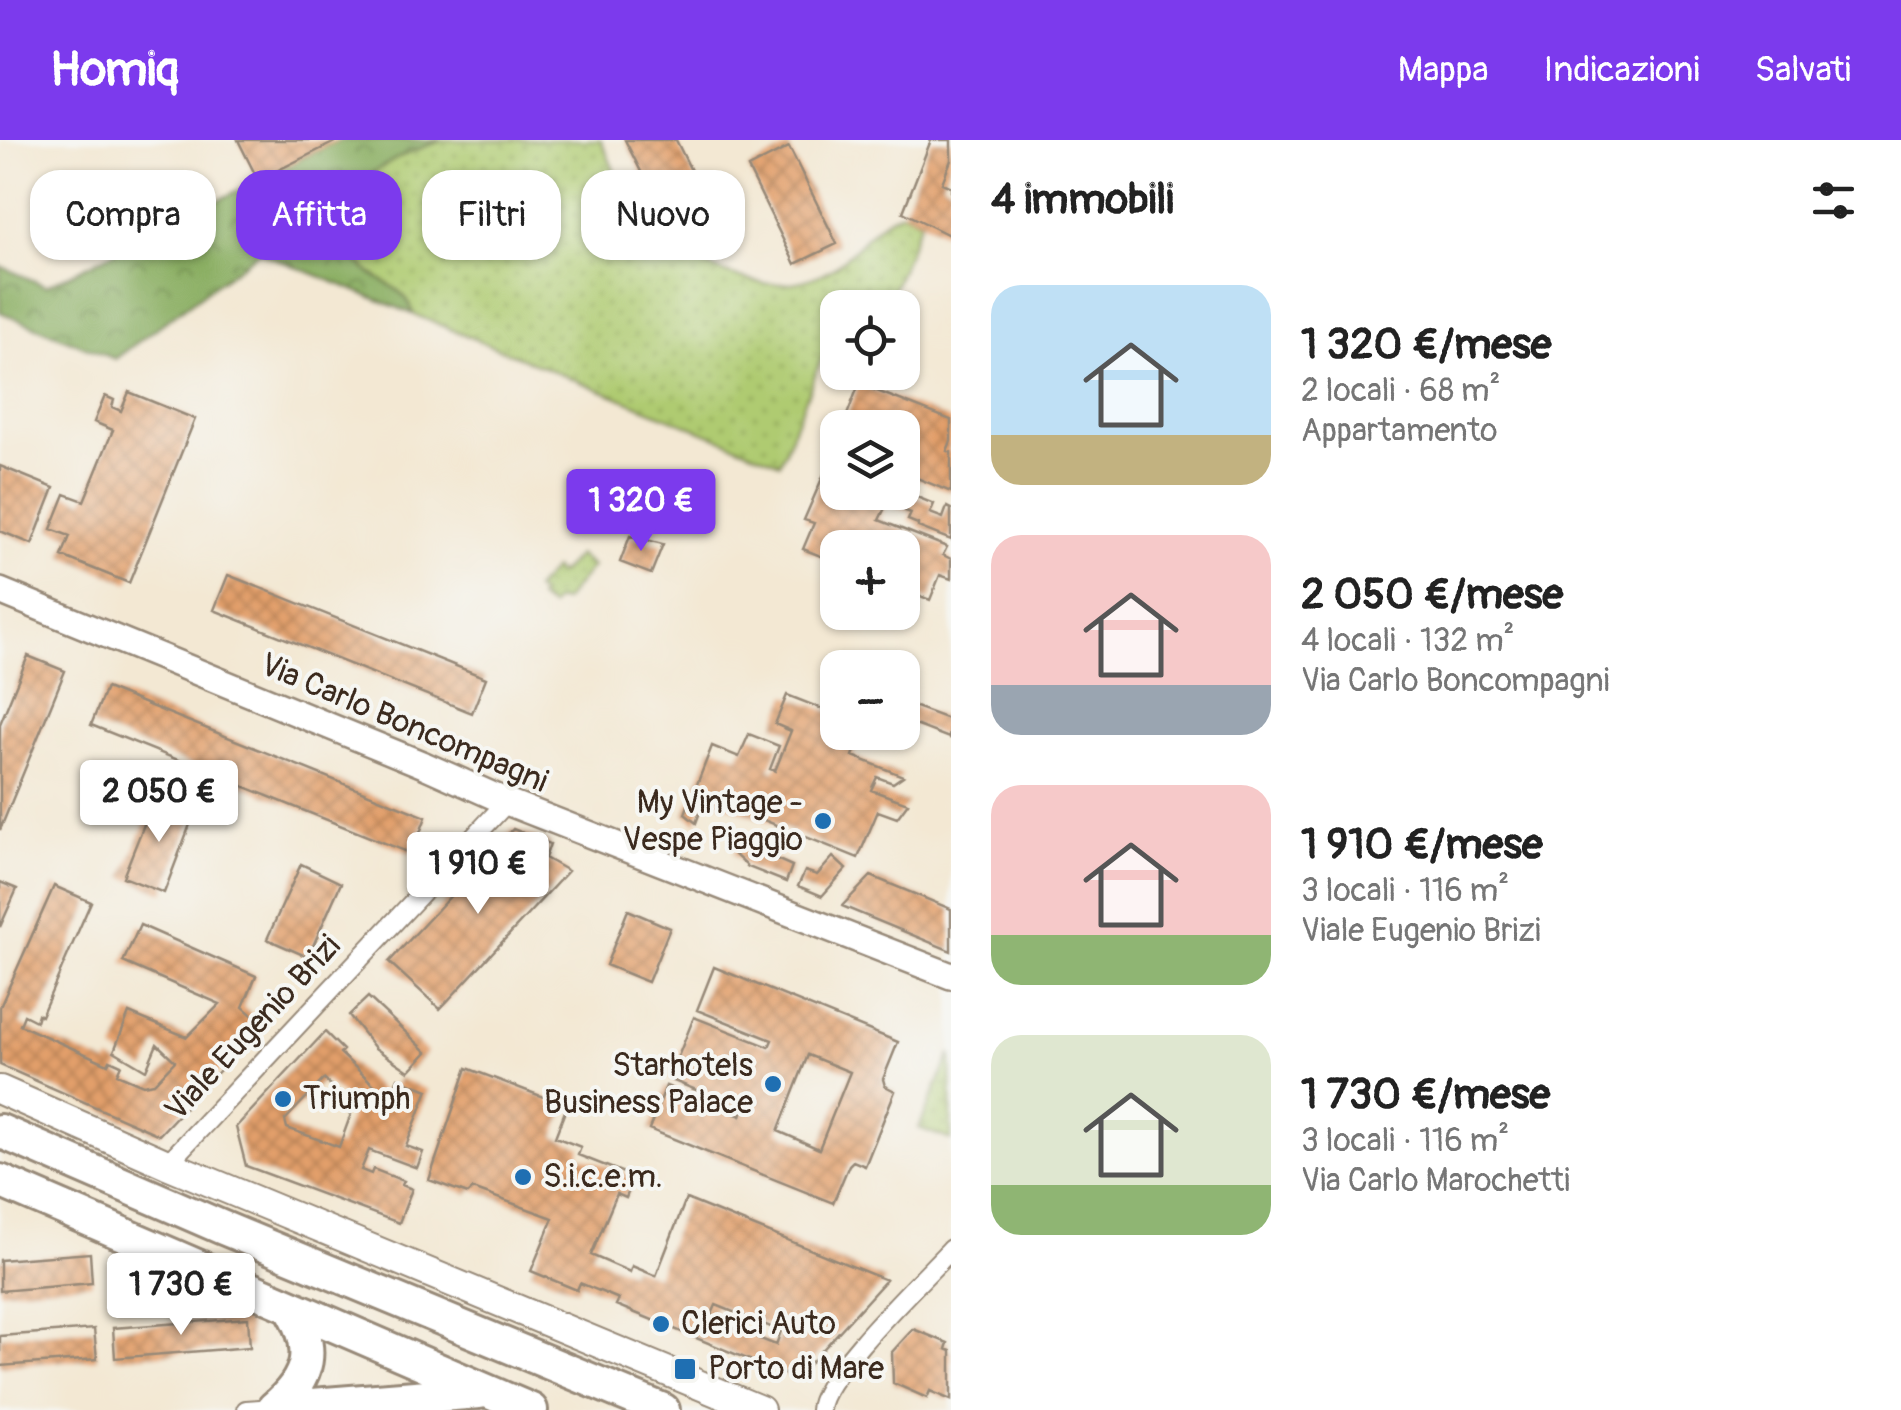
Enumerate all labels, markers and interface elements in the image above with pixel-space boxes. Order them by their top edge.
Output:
text: Homiq [50,40,178,100]
text: Mappa [1398,48,1489,92]
text: Indicazioni [1544,48,1700,92]
text: Salvati [1755,48,1851,92]
chip: Compra [30,170,216,260]
chip: Affitta [236,170,402,260]
chip: Filtri [422,170,561,260]
chip: Nuovo [581,170,745,260]
icon: filters [1806,173,1861,228]
text: 4 immobili [991,174,1174,226]
map controls [820,290,920,750]
button: locate [820,290,920,390]
text: 1 320 €/mese [1301,319,1552,371]
icon: home [1071,325,1191,445]
text: 2 locali · 68 m² [1301,371,1500,411]
button: layers [820,410,920,510]
text: Appartamento [1301,411,1497,451]
pin: 1 320 € [549,469,733,554]
text: 1 320 € [588,481,694,521]
button: + [820,530,920,630]
text: 2 050 €/mese [1301,569,1563,621]
icon: home [1071,575,1191,695]
text: 4 locali · 132 m² [1301,621,1515,661]
street label: Via Carlo Boncompagni [254,644,554,802]
button: − [820,650,920,750]
text: Via Carlo Boncompagni [1301,661,1609,701]
pin: 2 050 € [67,760,251,845]
text: 2 050 € [102,772,216,812]
place label: My Vintage - Vespe Piaggio [623,783,803,860]
marker: My Vintage - Vespe Piaggio [812,810,834,832]
text: 1 910 €/mese [1301,819,1543,871]
icon: home [1071,825,1191,945]
pin: 1 910 € [386,832,570,917]
text: 1 910 € [429,844,527,884]
text: 3 locali · 116 m² [1301,871,1509,911]
text: Viale Eugenio Brizi [1301,911,1541,951]
street label: Viale Eugenio Brizi [157,927,349,1129]
place label: Starhotels Business Palace [544,1046,753,1123]
text: 1 730 €/mese [1301,1069,1550,1121]
marker: Starhotels Business Palace [762,1073,784,1095]
icon: home [1071,1075,1191,1195]
place label: Triumph [303,1079,411,1119]
marker: Triumph [272,1088,294,1110]
text: 3 locali · 116 m² [1301,1121,1509,1161]
place label: S.i.c.e.m. [543,1157,663,1197]
text: Via Carlo Marochetti [1301,1161,1570,1201]
marker: S.i.c.e.m. [512,1166,534,1188]
pin: 1 730 € [89,1253,273,1338]
text: 1 730 € [129,1265,233,1305]
place label: Clerici Auto [681,1304,836,1344]
marker: Clerici Auto [650,1313,672,1335]
place label: Porto di Mare [708,1349,884,1389]
marker: Porto di Mare [672,1356,698,1382]

